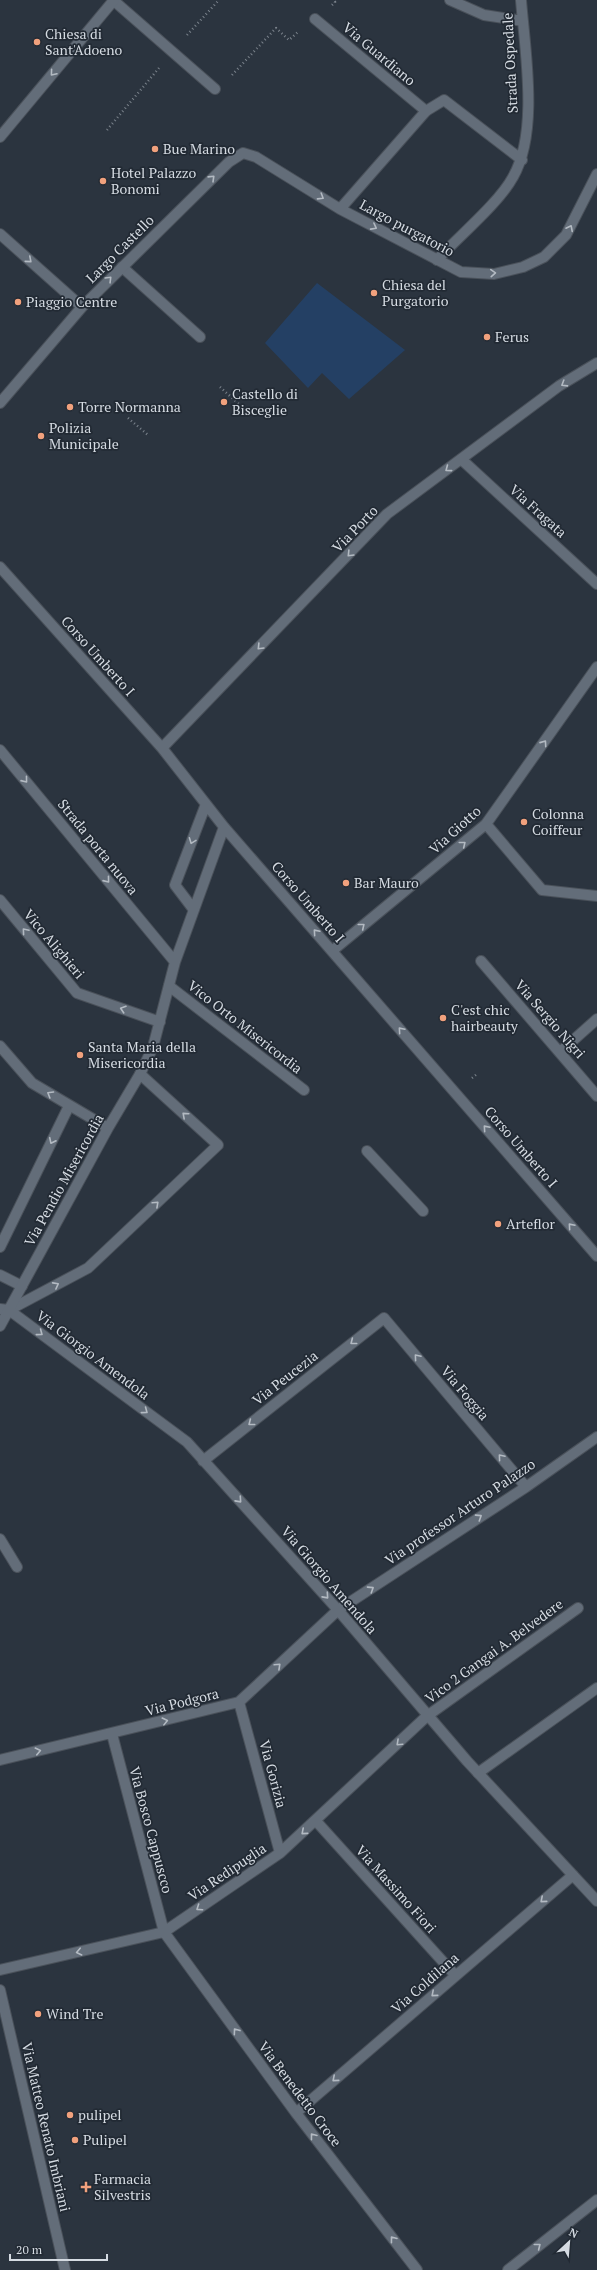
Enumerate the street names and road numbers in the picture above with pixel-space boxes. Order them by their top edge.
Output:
street label: Strada Ospedale [497,12,522,114]
street label: Via Guardiano [339,18,420,90]
street label: Largo purgatorio [357,195,458,261]
street label: Largo Castello [81,210,158,287]
street label: Via Fragata [506,480,571,541]
street label: Via Porto [328,501,382,556]
street label: Corso Umberto I [57,611,140,700]
street label: Strada porta nuova [54,795,143,899]
street label: Via Giotto [425,801,485,858]
street label: Corso Umberto I [268,857,349,946]
street label: Vico Alighieri [20,905,89,982]
street label: Via Sergio Nigri [511,975,590,1062]
street label: Vico Orto Misericordia [184,976,307,1077]
street label: Corso Umberto I [481,1102,562,1191]
street label: Via Pendio Misericordia [19,1110,108,1249]
street label: Via Giorgio Amendola [33,1306,154,1404]
street label: Via Peucezia [248,1346,321,1409]
street label: Via Foggia [437,1361,494,1424]
street label: Via professor Arturo Palazzo [381,1454,539,1569]
street label: Via Giorgio Amendola [277,1522,382,1638]
street label: Vico 2 Gangai A. Belvedere [421,1594,567,1707]
street label: Via Podgora [143,1683,221,1720]
street label: Via Gorizia [255,1738,292,1810]
street label: Via Bosco Cappuscco [125,1764,178,1896]
street label: Via Redipuglia [184,1838,270,1905]
street label: Via Massimo Fiori [352,1841,441,1937]
street label: Via Coldilana [387,1948,462,2017]
street label: Via Benedetto Croce [255,2037,346,2150]
street label: Via Matteo Renato Imbriani [18,2040,75,2213]

